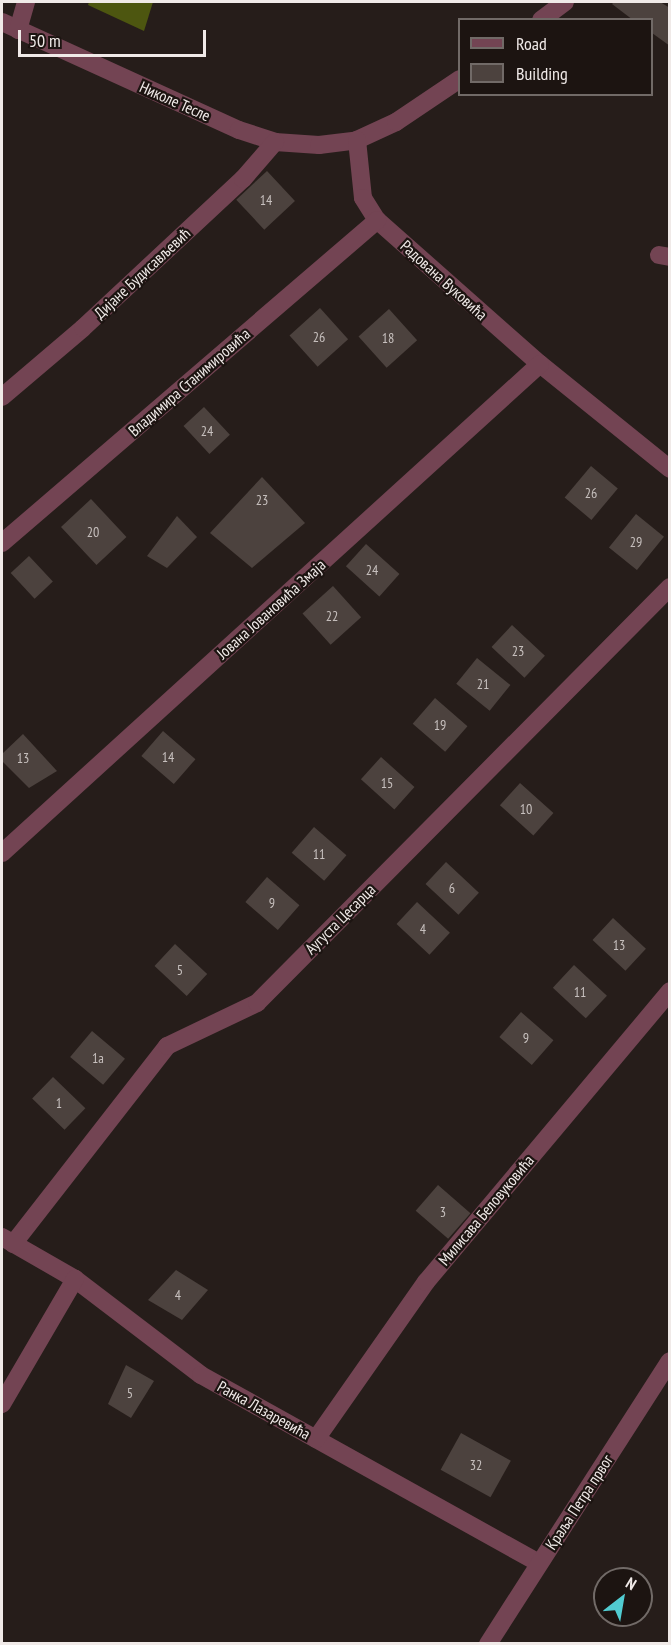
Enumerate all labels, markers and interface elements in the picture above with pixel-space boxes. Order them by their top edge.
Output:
scale bar [21,18,208,56]
legend [458,18,653,96]
text: 50 m [29,29,61,52]
text: Road [516,32,547,55]
text: Building [516,62,568,85]
street label: Николе Тесле [136,77,214,125]
house number: 14 [260,192,272,208]
street label: Дијане Будисављевић [90,224,194,322]
street label: Радована Вуковића [397,236,491,324]
street label: Владимира Станимировића [124,324,254,440]
house number: 26 [313,329,325,345]
house number: 18 [382,330,394,346]
house number: 24 [201,423,213,439]
house number: 26 [585,485,597,501]
house number: 23 [256,492,268,508]
house number: 20 [87,524,99,540]
house number: 29 [630,534,642,550]
street label: Јована Јовановића Змаја [213,555,329,663]
house number: 24 [366,562,378,578]
house number: 22 [326,608,338,624]
house number: 23 [512,643,524,659]
house number: 21 [477,676,489,692]
house number: 19 [434,717,446,733]
house number: 14 [162,749,174,765]
house number: 13 [17,750,29,766]
house number: 15 [381,775,393,791]
house number: 10 [520,801,532,817]
house number: 11 [313,846,325,862]
street label: Аугуста Цесарца [301,880,379,958]
house number: 6 [449,880,455,896]
house number: 9 [269,895,275,911]
house number: 4 [420,921,426,937]
house number: 13 [613,937,625,953]
house number: 5 [177,962,183,978]
house number: 11 [574,984,586,1000]
house number: 9 [523,1030,529,1046]
house number: 1a [92,1050,104,1066]
house number: 1 [56,1095,62,1111]
street label: Милисава Беловуковића [434,1151,538,1269]
house number: 3 [440,1204,446,1220]
house number: 4 [175,1287,181,1303]
street label: Ранка Лазаревића [214,1377,314,1443]
house number: 5 [127,1385,133,1401]
street label: Краља Петра првог [541,1451,617,1553]
house number: 32 [470,1457,482,1473]
north arrow [593,1567,653,1627]
text: N [622,1572,640,1594]

